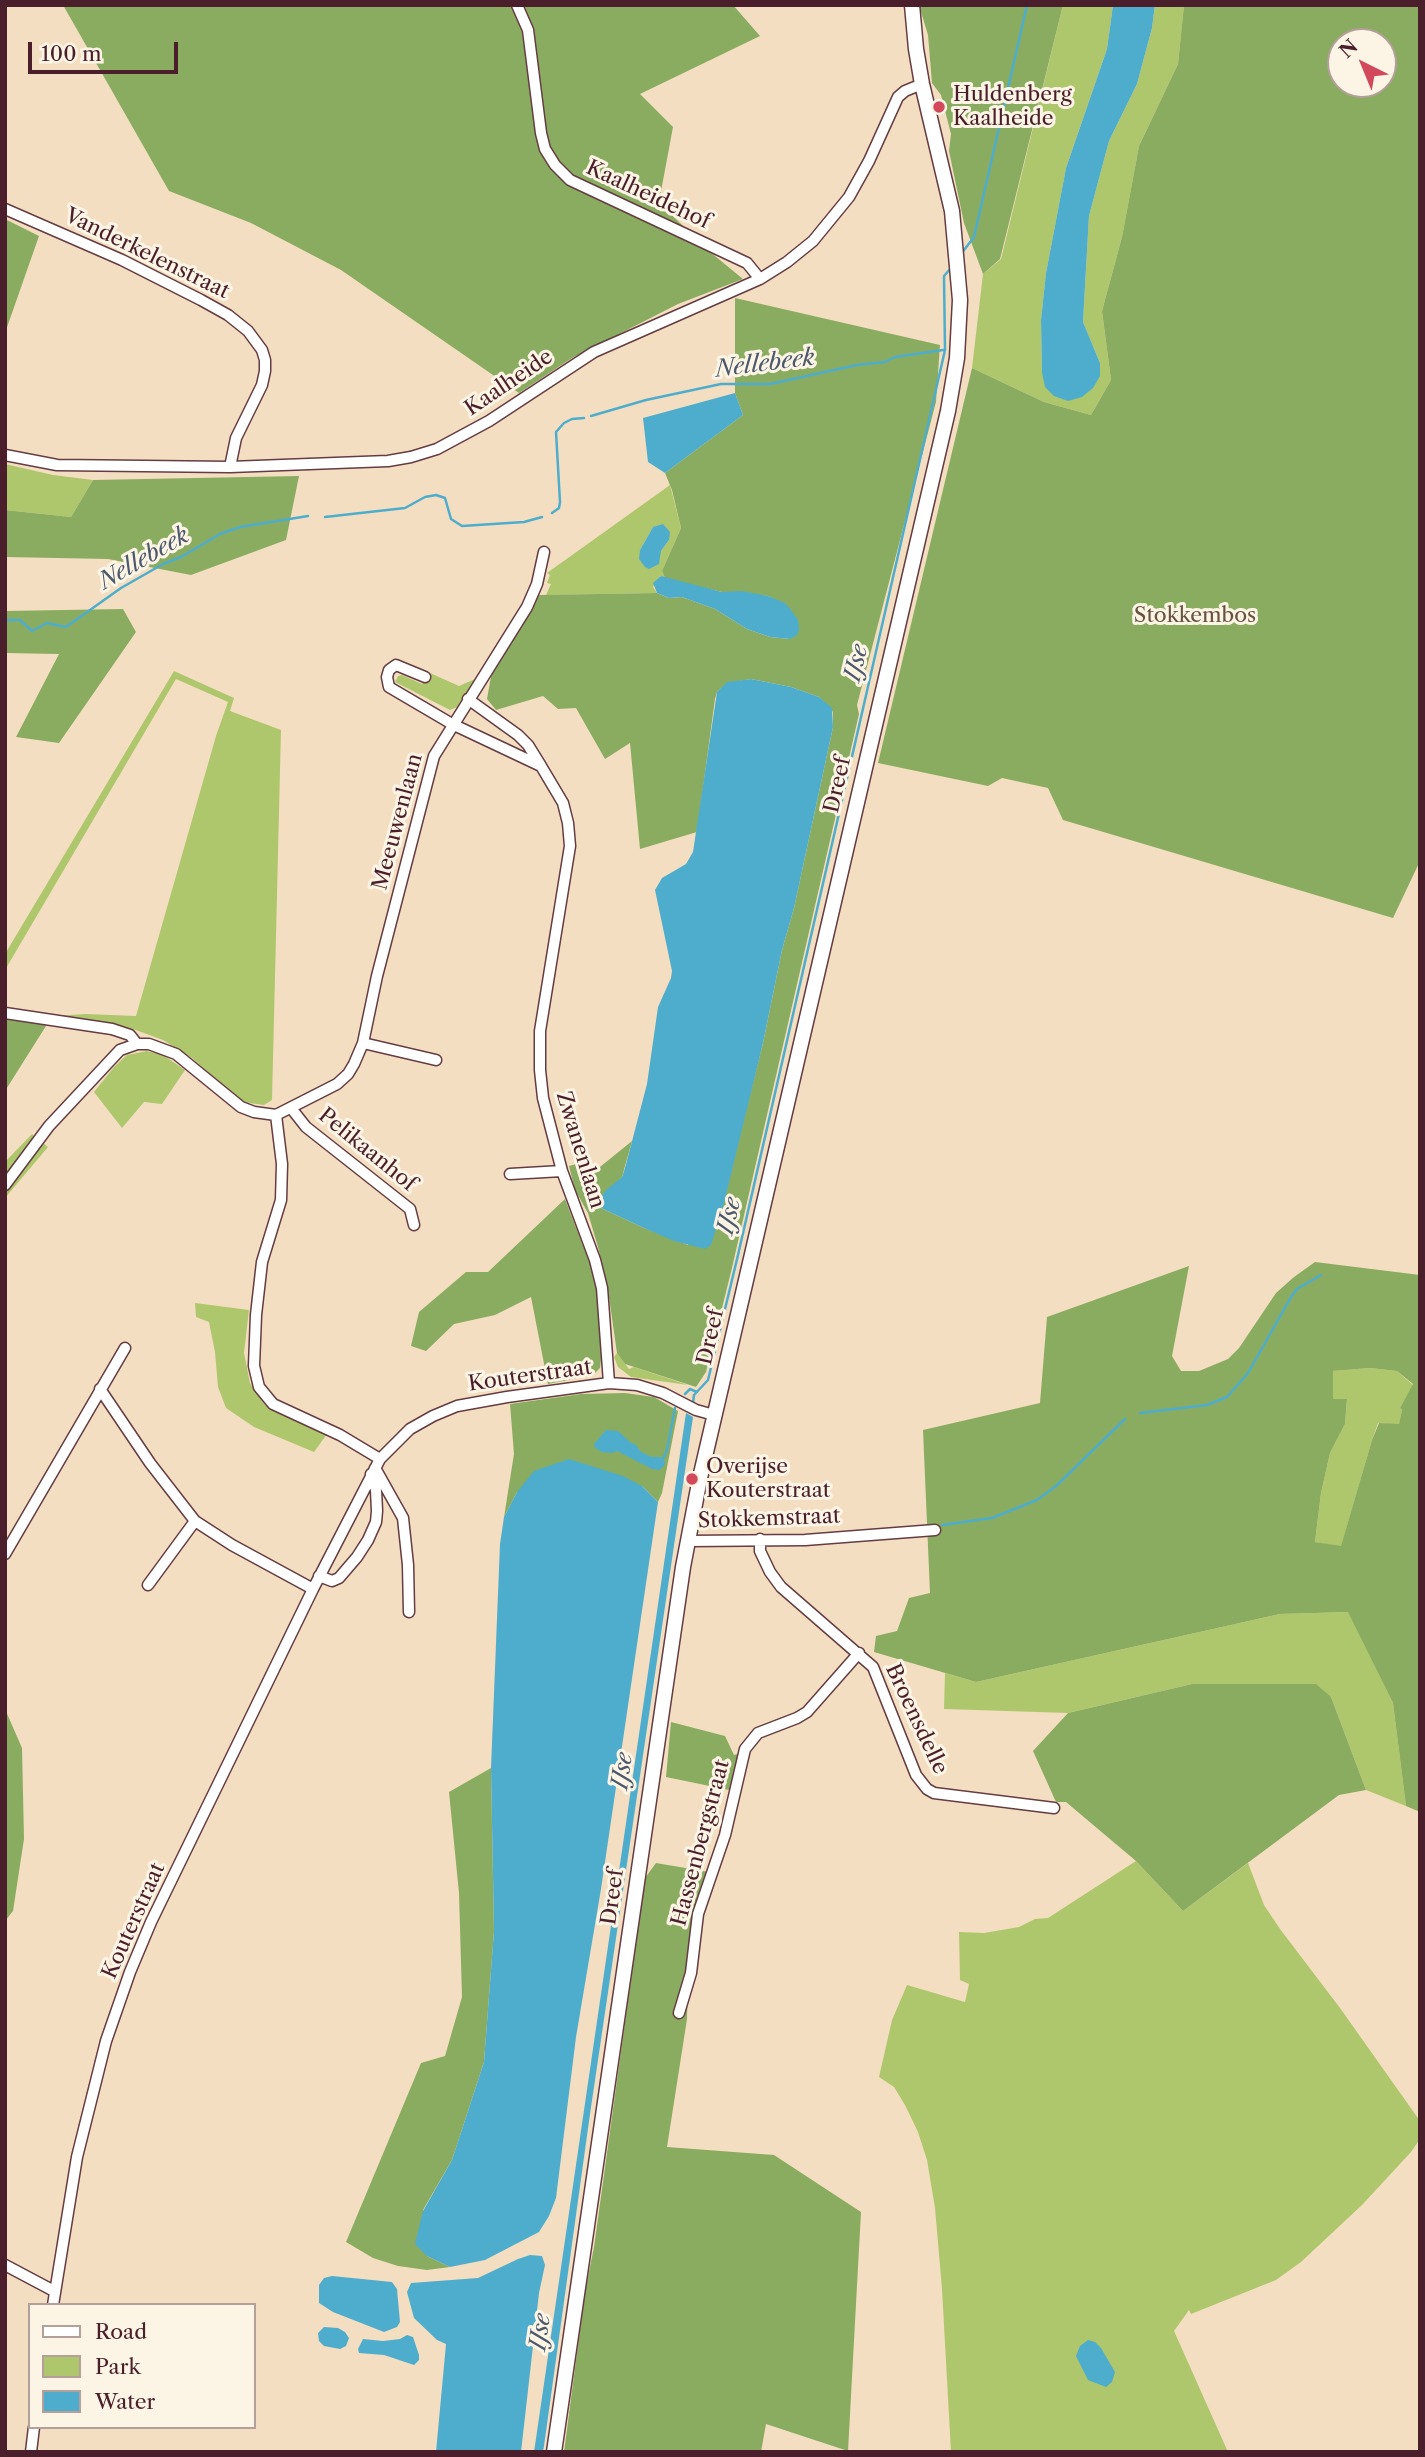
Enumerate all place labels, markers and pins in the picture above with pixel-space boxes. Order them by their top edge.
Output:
place label: Huldenberg Kaalheide [953,82,1072,132]
marker: Huldenberg Kaalheide [931,99,947,115]
place label: Overijse Kouterstraat [706,1454,830,1504]
marker: Overijse Kouterstraat [684,1471,700,1487]

